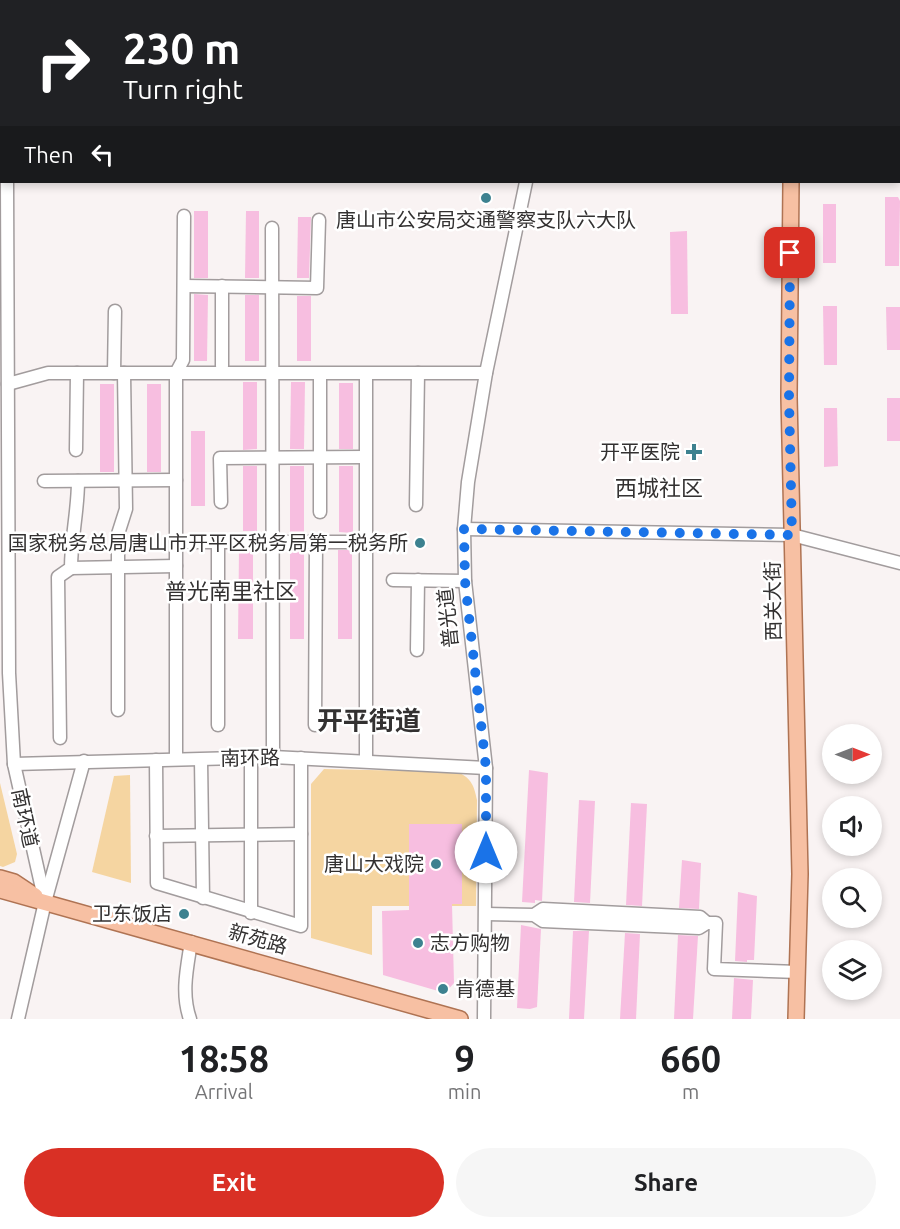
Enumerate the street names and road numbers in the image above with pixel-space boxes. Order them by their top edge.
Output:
street label: 西关大街 [760,561,785,641]
street label: 普光道 [433,587,462,649]
street label: 南环路 [220,745,280,770]
street label: 南环道 [8,786,43,850]
street label: 新苑路 [226,919,290,958]

